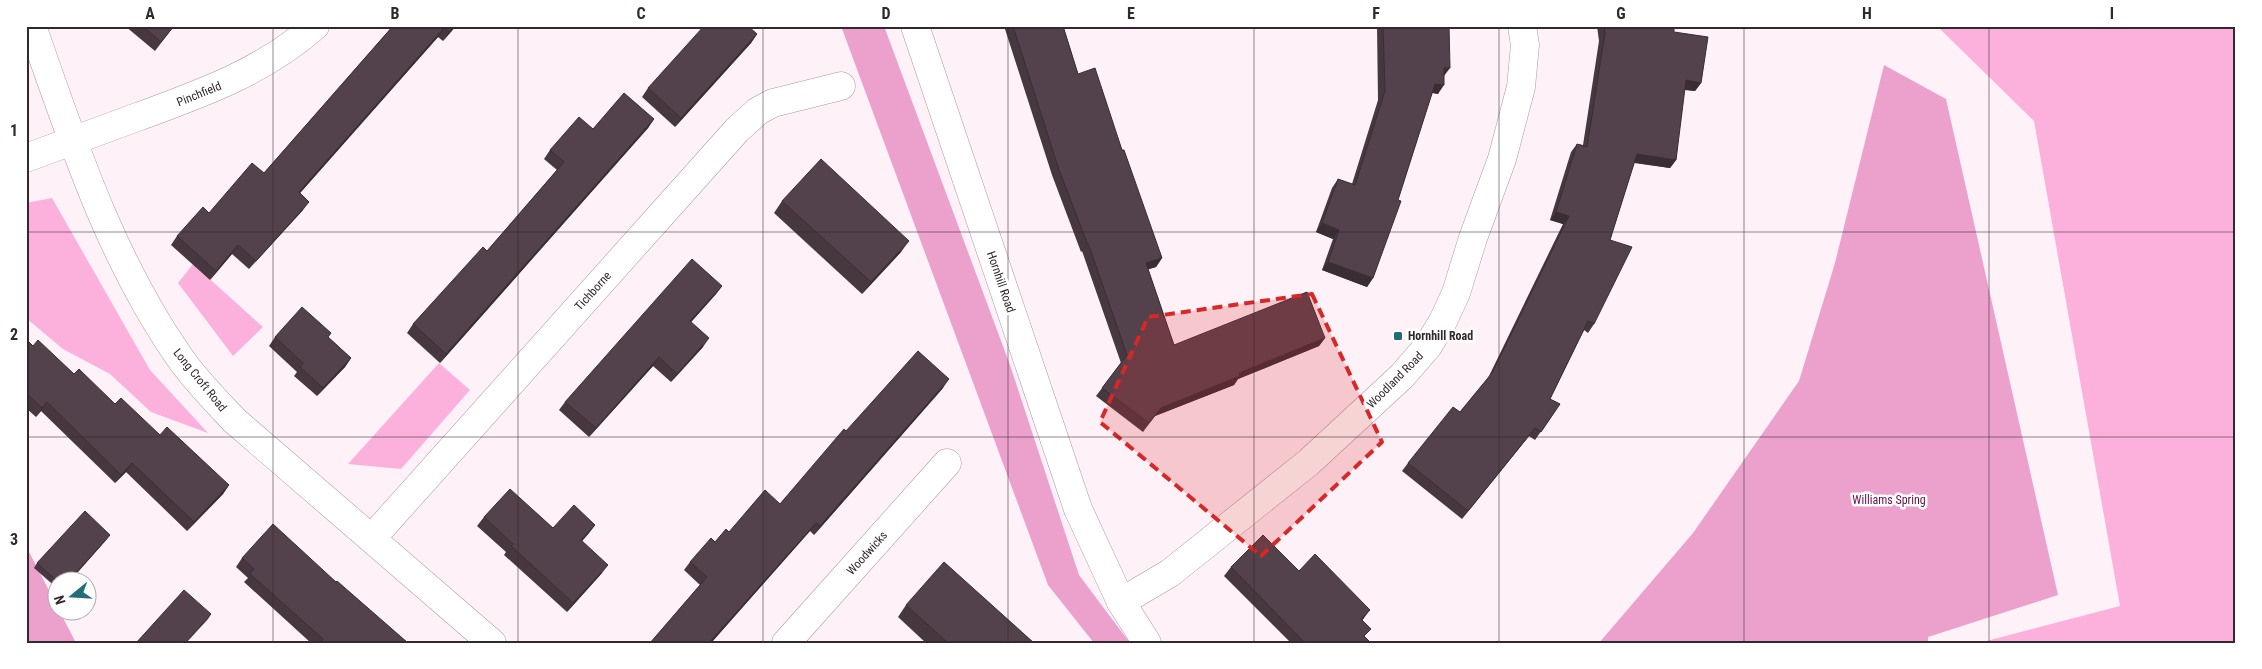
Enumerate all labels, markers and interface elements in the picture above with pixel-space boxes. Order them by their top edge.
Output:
text: A [145,4,155,23]
text: B [391,4,400,23]
text: C [636,4,646,23]
text: D [881,4,891,23]
text: E [1127,4,1135,23]
text: F [1372,4,1380,23]
text: G [1616,4,1626,23]
text: H [1862,4,1872,23]
text: I [2110,4,2114,23]
street label: Pinchfield [175,79,223,109]
text: 1 [10,121,18,140]
street label: Hornhill Road [984,250,1018,315]
street label: Tichborne [572,268,614,313]
text: 2 [10,325,18,344]
place label: Hornhill Road [1408,329,1473,343]
marker: Hornhill Road [1392,330,1404,342]
street label: Long Croft Road [170,346,230,414]
street label: Woodland Road [1364,349,1426,411]
park label: Williams Spring [1852,493,1926,507]
street label: Woodwicks [844,528,890,578]
text: 3 [10,530,18,549]
north arrow [48,572,98,622]
text: N [51,593,69,607]

